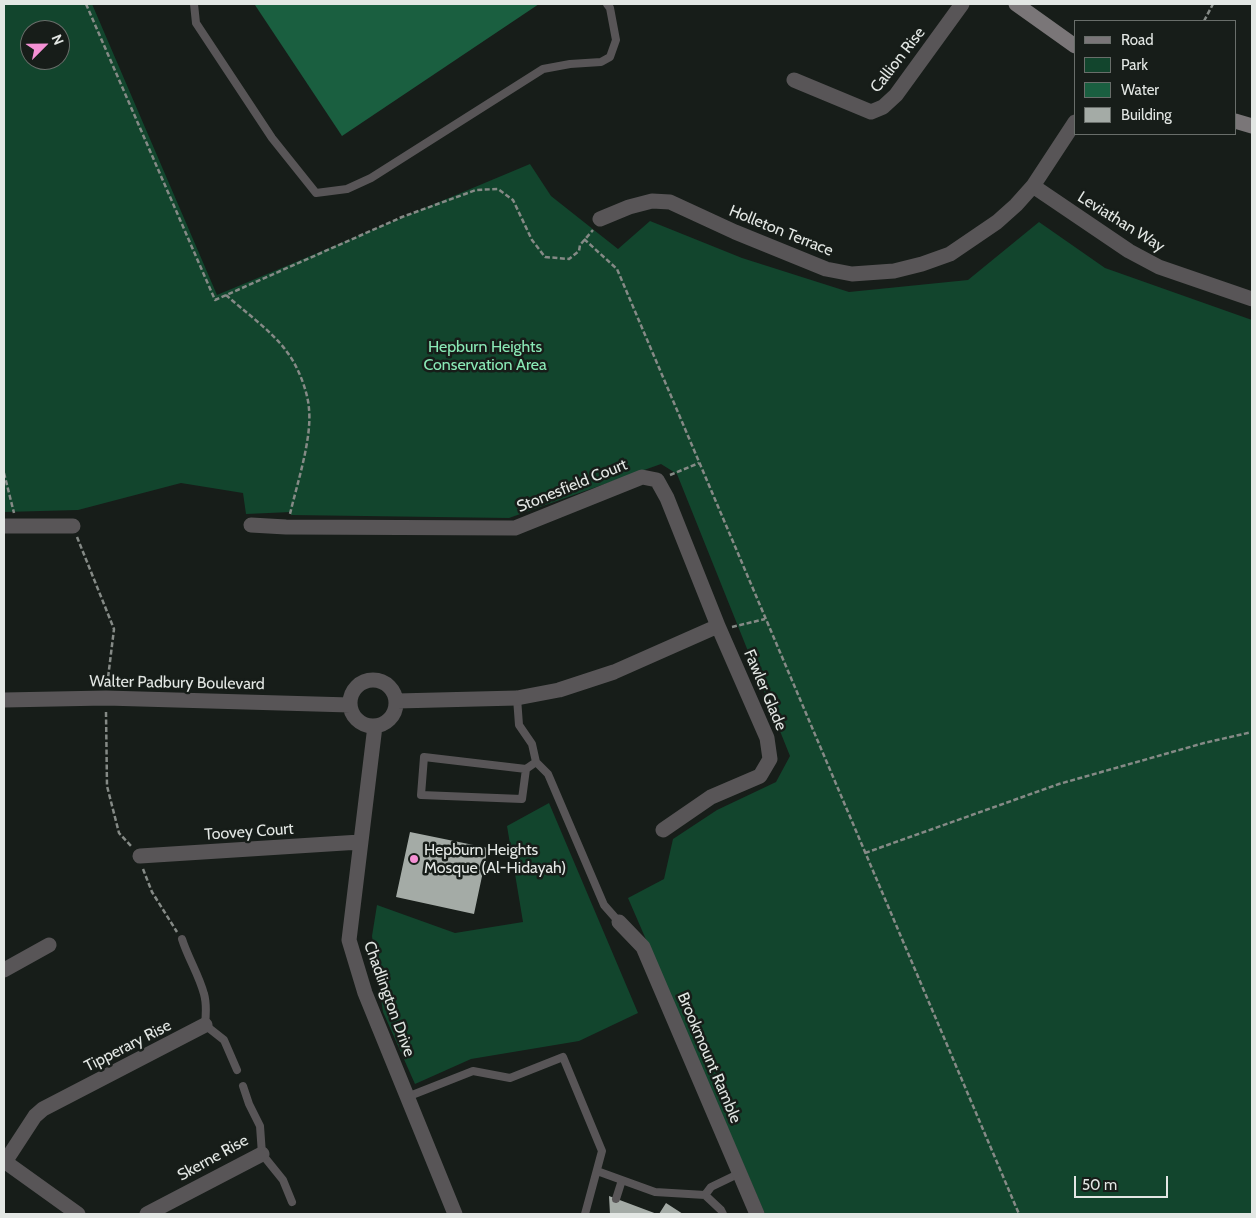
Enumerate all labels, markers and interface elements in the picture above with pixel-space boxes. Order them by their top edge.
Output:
north arrow [20,20,70,70]
legend [1074,20,1236,135]
street label: Callion Rise [867,24,929,96]
text: N [48,31,68,48]
text: Road [1121,31,1154,49]
text: Park [1121,56,1148,74]
text: Water [1121,81,1159,99]
text: Building [1121,106,1172,124]
street label: Leviathan Way [1074,188,1168,256]
street label: Holleton Terrace [726,201,836,261]
park label: Hepburn Heights Conservation Area [423,337,547,375]
street label: Stonesfield Court [514,455,630,517]
street label: Fawler Glade [739,647,791,733]
street label: Walter Padbury Boulevard [89,672,265,694]
street label: Toovey Court [204,819,294,845]
place label: Hepburn Heights Mosque (Al-Hidayah) [424,840,566,878]
marker: Hepburn Heights Mosque (Al-Hidayah) [408,853,420,865]
street label: Chadlington Drive [359,939,419,1059]
street label: Brookmount Ramble [673,990,745,1126]
street label: Tipperary Rise [81,1016,175,1076]
street label: Skerne Rise [174,1131,252,1185]
scale bar [1076,1166,1170,1198]
text: 50 m [1082,1176,1117,1194]

